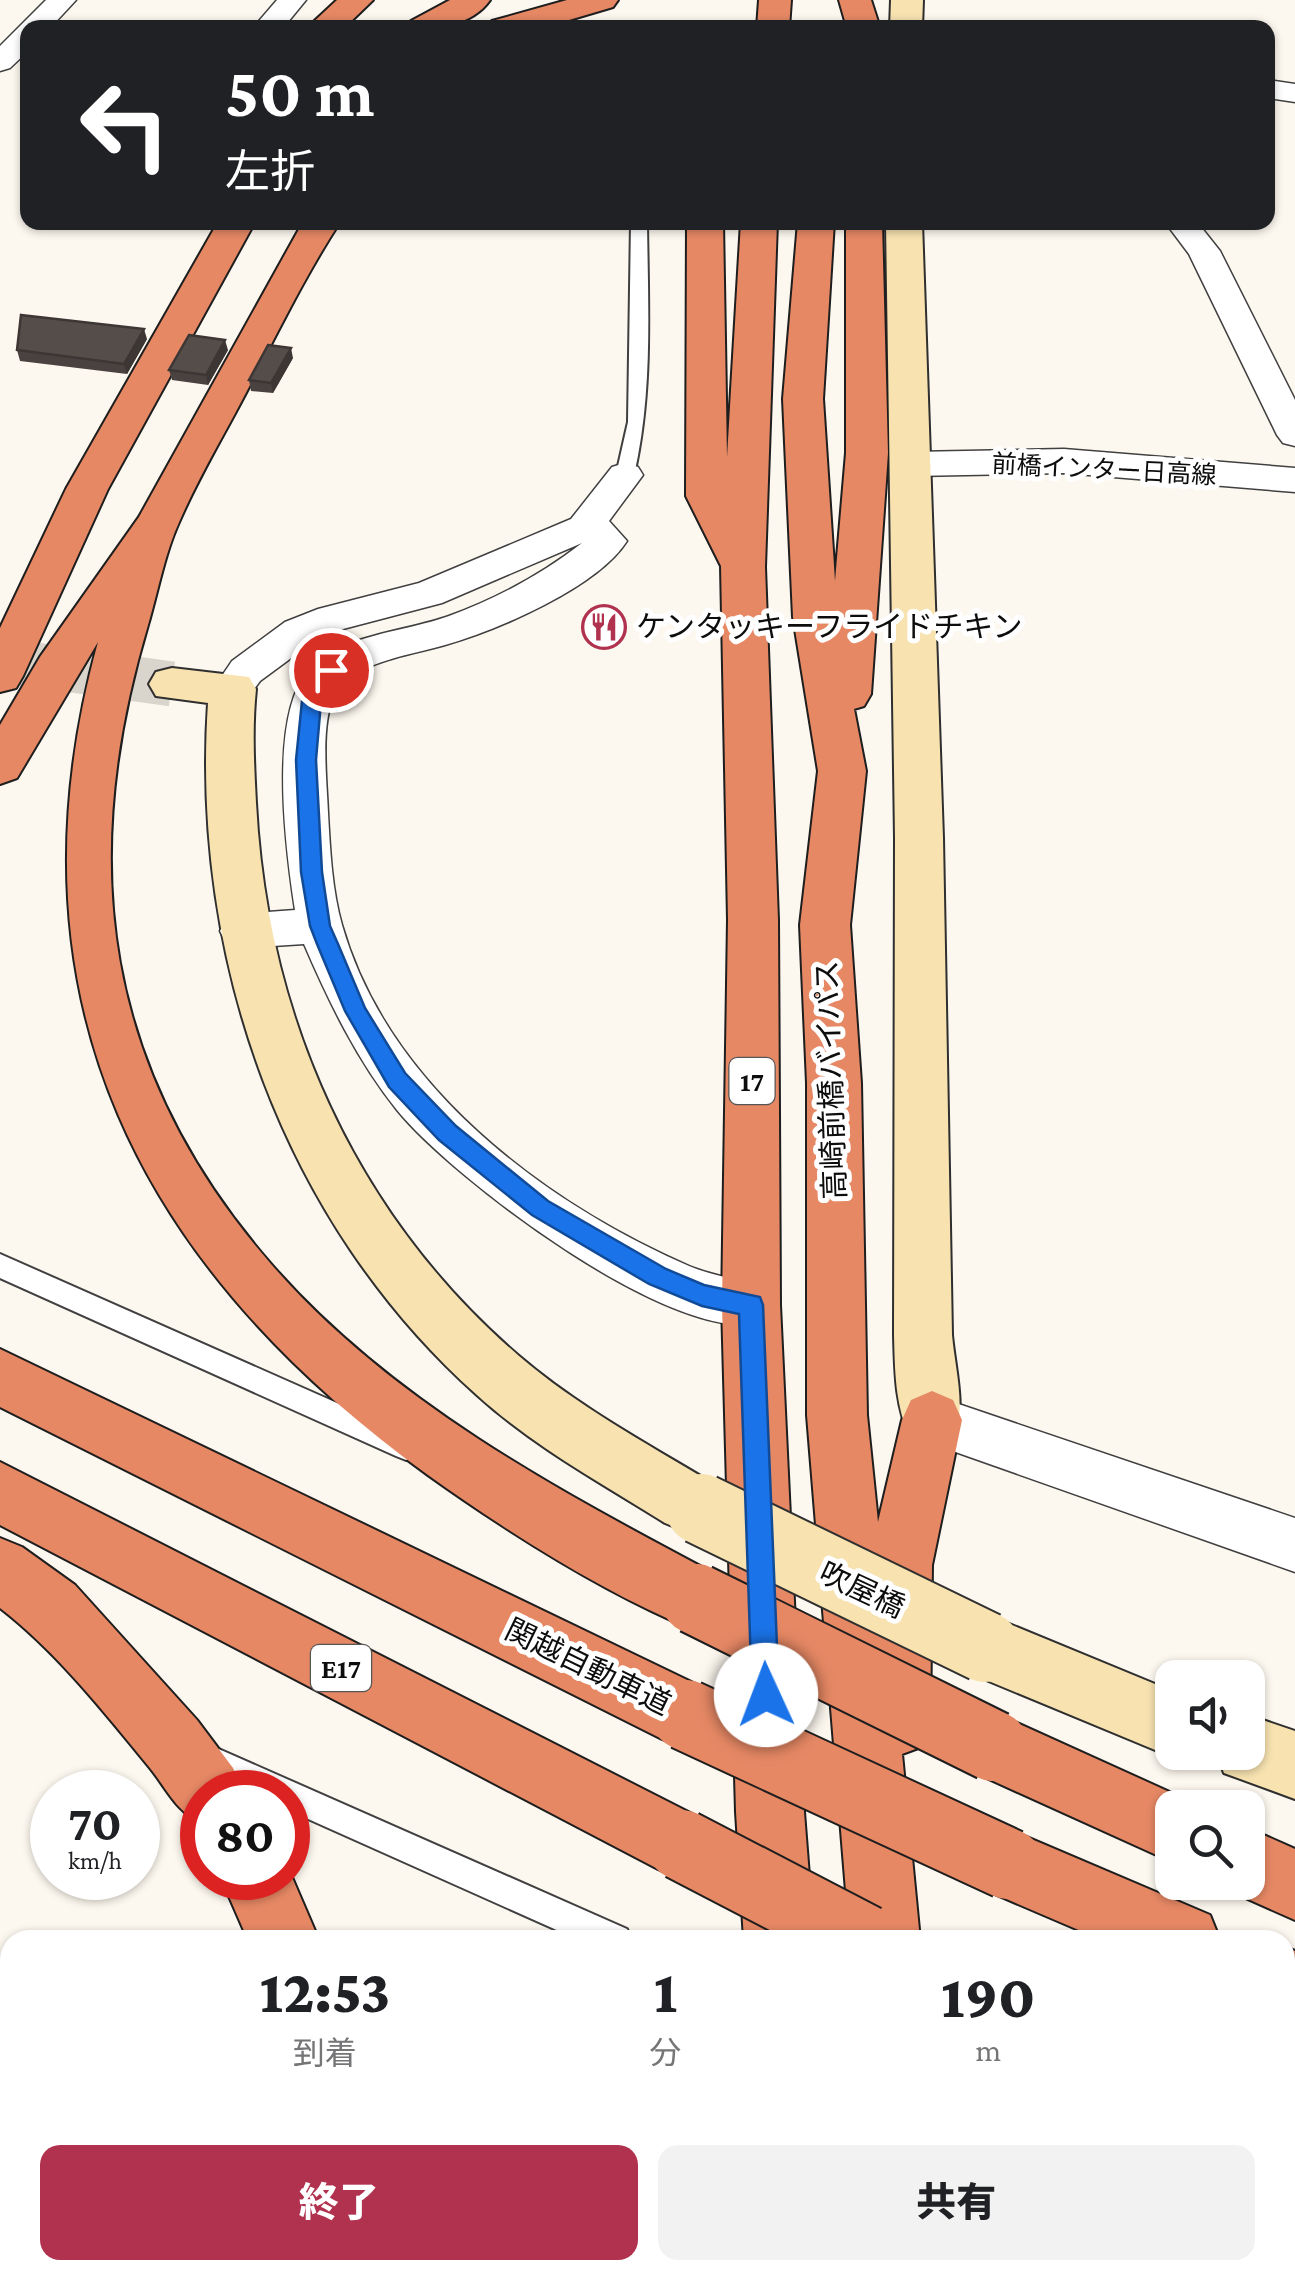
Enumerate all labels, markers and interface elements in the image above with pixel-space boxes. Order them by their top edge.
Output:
text: 50 m [225,53,375,131]
icon: left [60,60,190,190]
text: 左折 [225,147,315,197]
street label: 前橋インター日高線 [991,450,1217,489]
restaurant icon: ケンタッキーフライドチキン [581,604,627,650]
place label: ケンタッキーフライドチキン [636,610,1022,643]
pin [289,628,374,713]
icon: arrive [304,643,359,698]
street label: 高崎前橋バイパス [810,960,851,1200]
road number: 17 [730,1058,774,1104]
street label: 吹屋橋 [814,1556,910,1624]
street label: 関越自動車道 [500,1612,676,1721]
position arrow [714,1643,818,1747]
road number: E17 [311,1645,371,1691]
map controls [1155,1660,1265,1900]
button: sound [1155,1660,1265,1770]
speed limit sign: 80 [180,1770,310,1900]
button: search [1155,1790,1265,1900]
text: 70 [68,1795,122,1851]
text: km/h [68,1847,122,1874]
text: 12:53 [259,1958,390,2025]
text: 1 [654,1958,677,2025]
text: 190 [941,1963,1036,2030]
text: m [975,2032,1001,2068]
text: 到着 [293,2035,357,2071]
text: 分 [650,2035,682,2071]
button: 終了 [40,2145,638,2260]
button: 共有 [658,2145,1255,2260]

